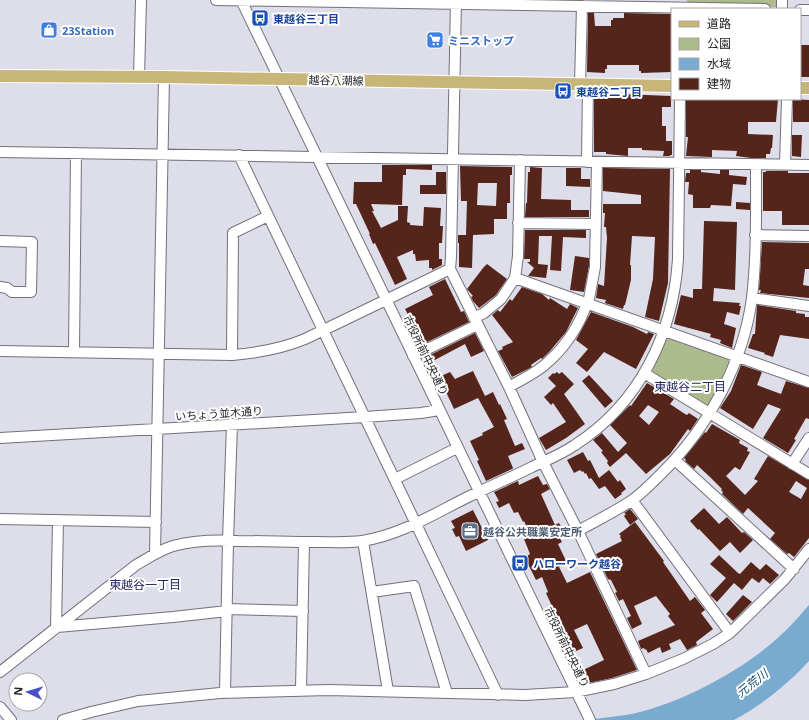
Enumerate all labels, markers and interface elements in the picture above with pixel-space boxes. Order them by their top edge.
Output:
bus stop icon: 東越谷三丁目 [250,8,270,28]
legend [671,8,801,100]
place label: 東越谷三丁目 [273,11,339,26]
text: 道路 [707,15,731,32]
shop icon: 23Station [39,20,59,40]
place label: 23Station [62,23,114,38]
supermarket icon: ミニストップ [425,30,445,50]
place label: ミニストップ [448,33,514,48]
text: 公園 [707,35,731,52]
text: 水域 [707,55,731,72]
street label: 越谷八潮線 [308,72,364,88]
text: 建物 [707,75,731,92]
bus stop icon: 東越谷二丁目 [553,81,573,101]
place label: 東越谷二丁目 [576,84,642,99]
street label: 市役所前中央通り [400,312,452,398]
district label: 東越谷二丁目 [654,378,726,395]
street label: いちょう並木通り [175,402,263,424]
office icon: 越谷公共職業安定所 [460,521,480,541]
place label: 越谷公共職業安定所 [483,524,582,539]
bus stop icon: ハローワーク越谷 [510,553,530,573]
place label: ハローワーク越谷 [533,556,621,571]
district label: 東越谷一丁目 [109,576,181,593]
street label: 市役所前中央通り [541,604,593,690]
water label: 元荒川 [733,664,773,701]
north arrow [8,672,48,712]
text: N [10,686,25,696]

